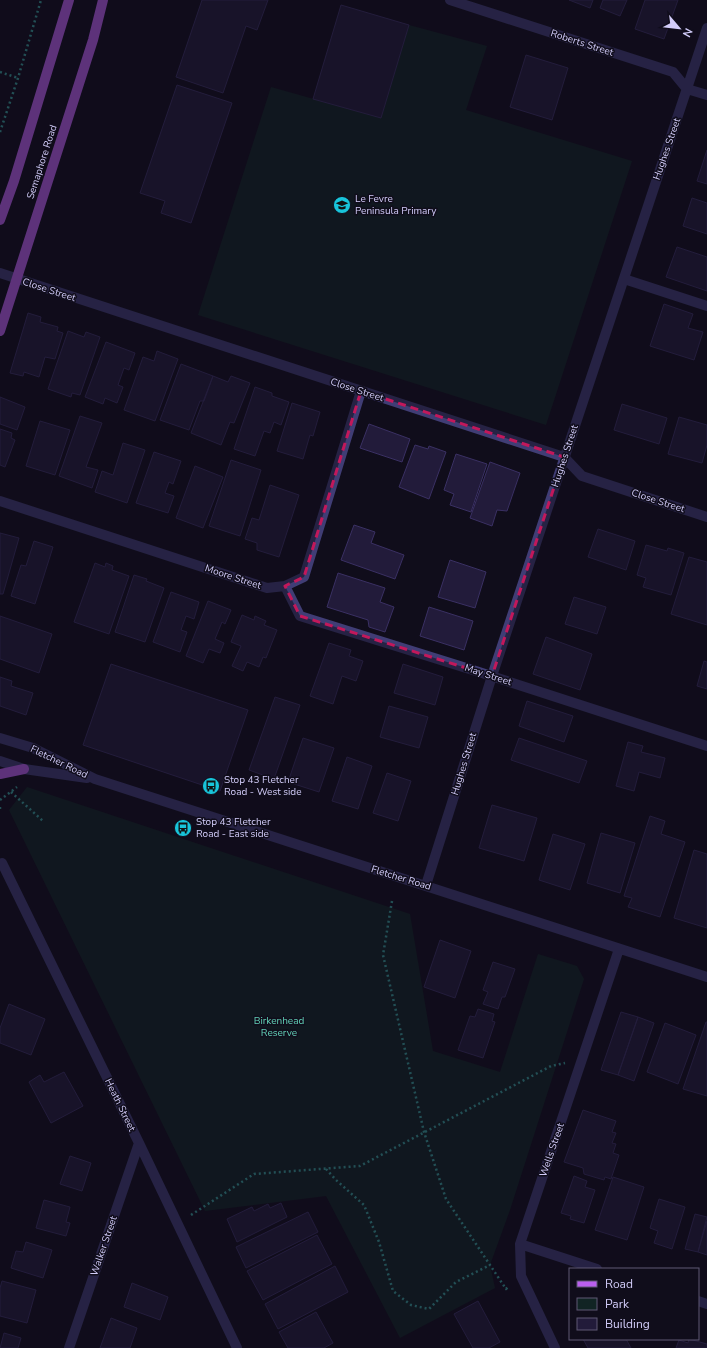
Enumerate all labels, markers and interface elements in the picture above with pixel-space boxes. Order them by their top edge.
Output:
north arrow [659,8,699,48]
text: N [679,25,696,40]
street label: Roberts Street [549,26,616,60]
street label: Hughes Street [650,116,684,182]
street label: Semaphore Road [23,123,61,201]
place label: Le Fevre Peninsula Primary [355,192,437,218]
school or university icon: Le Fevre Peninsula Primary [332,195,352,215]
street label: Close Street [21,275,78,305]
street label: Close Street [329,375,386,405]
street label: Hughes Street [548,423,582,489]
street label: Close Street [630,486,687,516]
street label: Moore Street [203,561,263,593]
street label: May Street [463,661,514,689]
street label: Hughes Street [448,731,480,797]
street label: Fletcher Road [28,742,90,782]
place label: Stop 43 Fletcher Road - West side [224,773,302,799]
bus stop icon: Stop 43 Fletcher Road - West side [201,776,221,796]
place label: Stop 43 Fletcher Road - East side [196,815,271,841]
bus stop icon: Stop 43 Fletcher Road - East side [173,818,193,838]
street label: Fletcher Road [369,862,433,894]
park label: Birkenhead Reserve [254,1014,304,1040]
street label: Heath Street [101,1076,139,1134]
street label: Wells Street [536,1121,568,1179]
street label: Walker Street [87,1214,121,1278]
legend [569,1268,699,1340]
text: Road [605,1276,633,1292]
text: Park [605,1296,630,1312]
text: Building [605,1316,650,1332]

